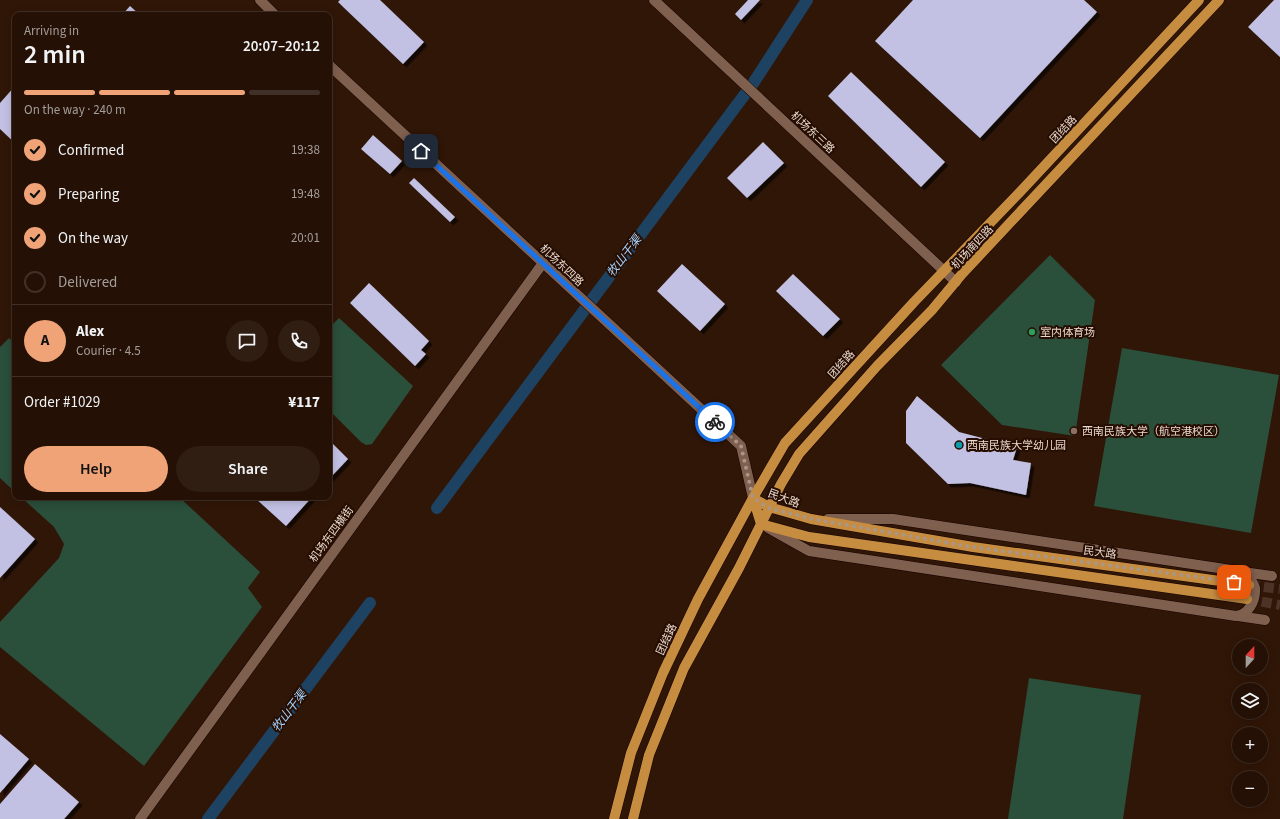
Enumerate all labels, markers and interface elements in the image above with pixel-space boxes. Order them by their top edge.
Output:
text: Arriving in [24,22,79,40]
text: 2 min [24,36,86,73]
text: 20:07–20:12 [243,36,320,57]
text: On the way · 240 m [24,101,126,119]
street label: 机场东三路 [787,108,838,157]
street label: 团结路 [1047,112,1080,147]
pin [404,134,438,168]
icon: check [24,139,46,161]
text: Confirmed [58,140,124,161]
icon: home [410,140,432,162]
text: 19:38 [291,141,320,159]
icon: check [24,183,46,205]
text: Preparing [58,184,119,205]
text: 19:48 [291,185,320,203]
street label: 机场南四路 [948,222,997,273]
icon: check [24,227,46,249]
text: On the way [58,228,128,249]
text: 20:01 [291,229,320,247]
water label: 牧山干渠 [603,230,647,281]
street label: 机场东四路 [536,241,587,290]
text: Delivered [58,272,117,293]
button: chat [226,320,268,362]
button: phone [278,320,320,362]
text: Alex [76,321,104,342]
place label: 室内体育场 [1040,325,1095,340]
marker: 室内体育场 [1027,327,1037,337]
text: A [41,330,49,351]
text: Courier · 4.5 [76,342,141,360]
street label: 团结路 [825,347,858,382]
text: Order #1029 [24,392,100,413]
text: ¥117 [288,392,320,413]
courier [695,402,735,442]
icon: bike [704,411,726,433]
place label: 西南民族大学（航空港校区） [1082,424,1225,439]
marker: 西南民族大学（航空港校区） [1069,426,1079,436]
place label: 西南民族大学幼儿园 [967,438,1066,453]
marker: 西南民族大学幼儿园 [954,440,964,450]
button: Help [24,446,168,492]
button: Share [176,446,320,492]
street label: 民大路 [766,486,802,511]
street label: 机场东四横街 [306,503,357,565]
street label: 民大路 [1083,543,1117,562]
pin [1217,565,1251,599]
icon: bag [1223,571,1245,593]
street label: 团结路 [653,621,680,657]
north arrow [1232,639,1268,675]
map controls [1232,639,1268,807]
button: layers [1232,683,1268,719]
water label: 牧山干渠 [268,685,312,736]
button: + [1232,727,1268,763]
button: − [1232,771,1268,807]

